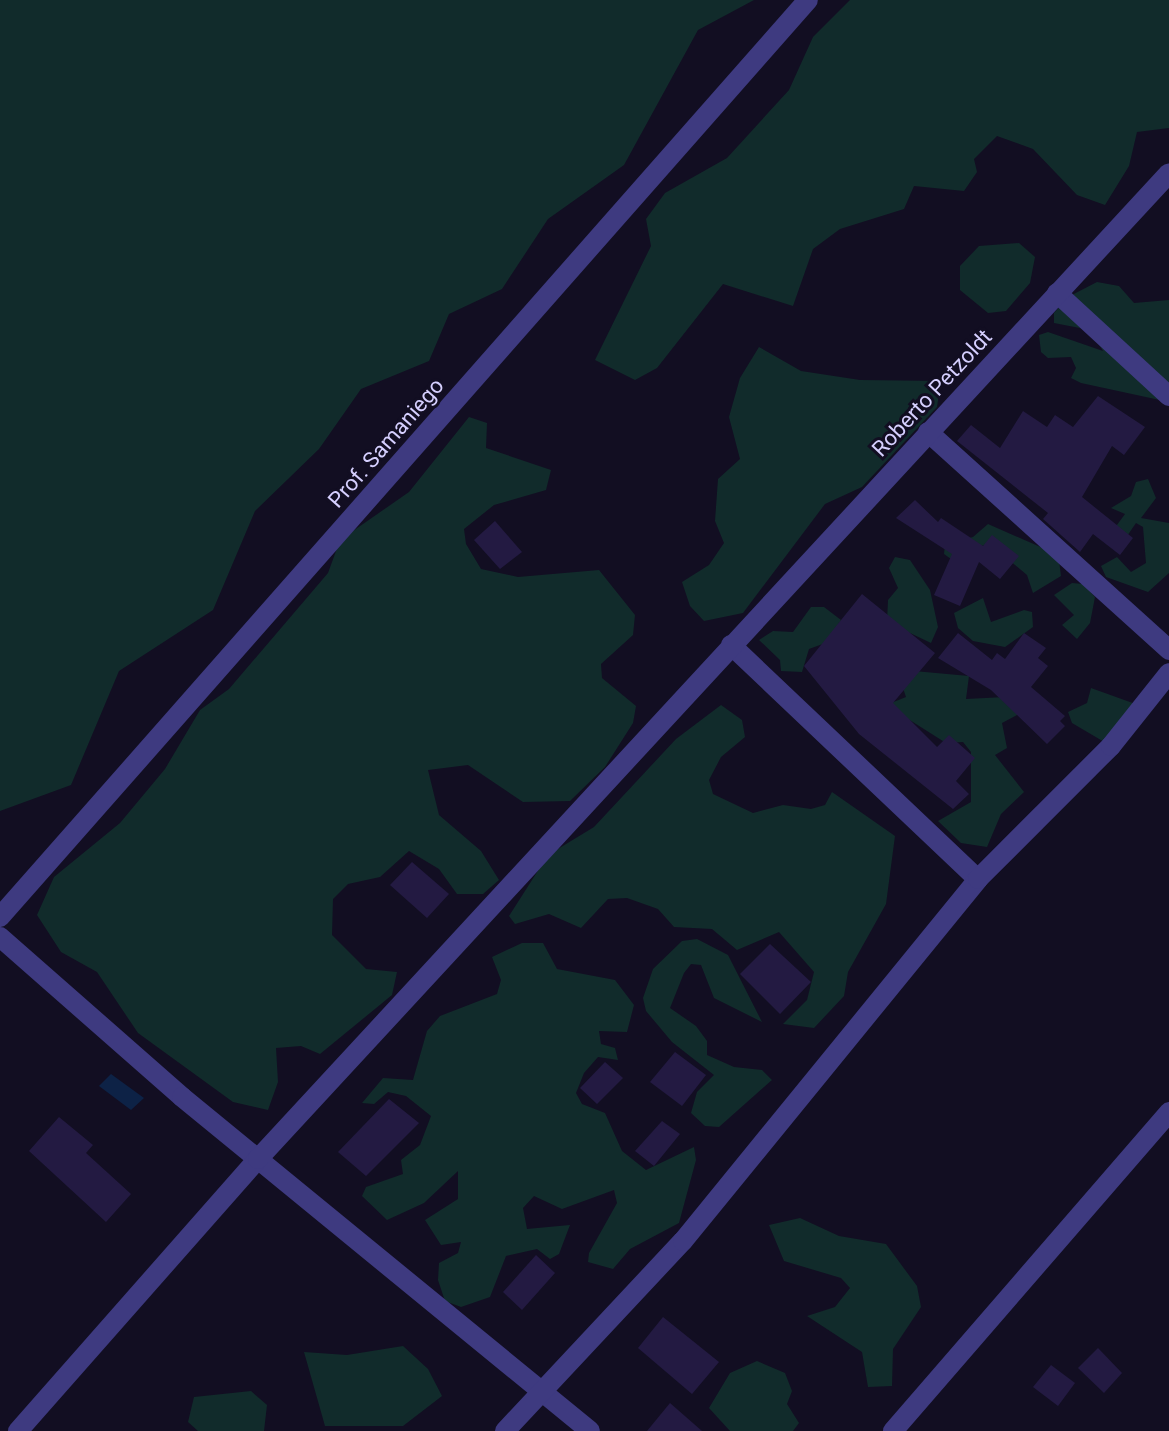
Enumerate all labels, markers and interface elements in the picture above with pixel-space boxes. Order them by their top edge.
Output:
street label: Roberto Petzoldt [866,324,998,462]
street label: Prof. Samaniego [323,373,449,513]

